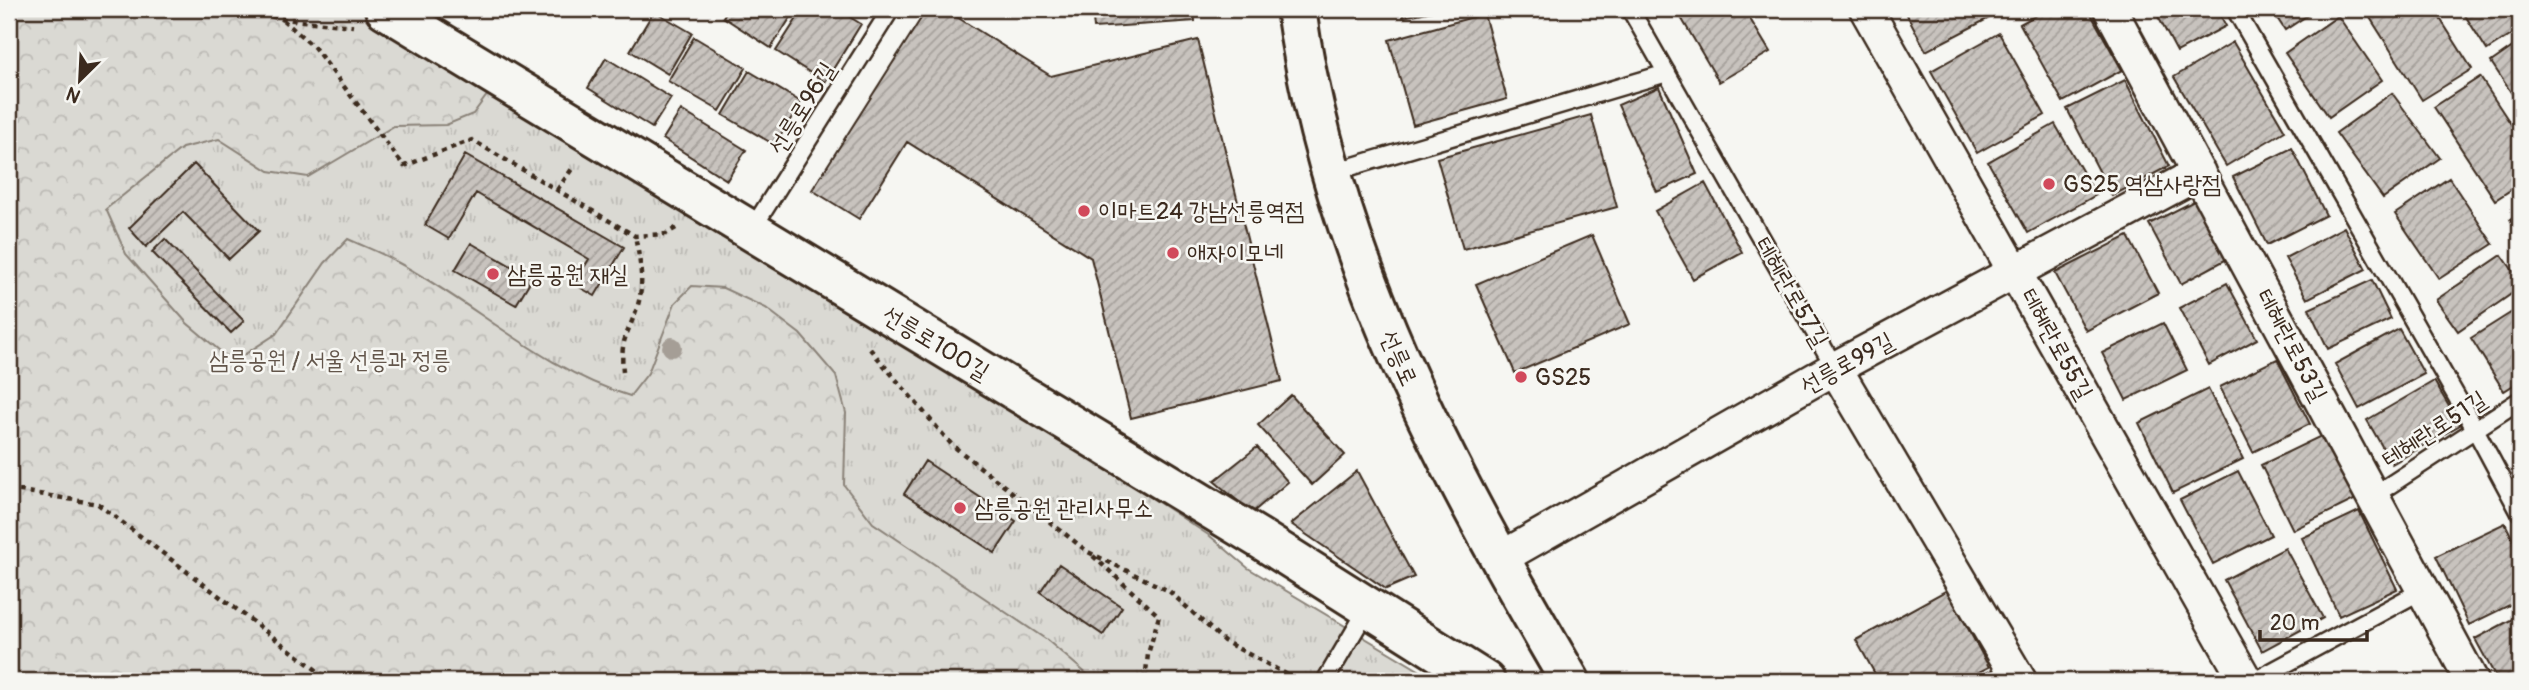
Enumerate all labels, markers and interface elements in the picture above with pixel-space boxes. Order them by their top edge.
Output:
north arrow [46,46,116,116]
street label: 선릉로96길 [763,57,842,160]
text: N [63,81,84,108]
place label: GS25 역삼사랑점 [2063,170,2221,199]
marker: GS25 역삼사랑점 [2041,176,2057,192]
place label: 이마트24 강남선릉역점 [1098,197,1304,226]
marker: 이마트24 강남선릉역점 [1076,203,1092,219]
street label: 테헤란로57길 [1748,232,1835,352]
place label: 애자이모네 [1187,239,1284,268]
marker: 애자이모네 [1165,245,1181,261]
place label: 삼릉공원 재실 [507,260,628,289]
marker: 삼릉공원 재실 [485,266,501,282]
street label: 테헤란로55길 [2014,284,2099,405]
street label: 테헤란로53길 [2250,284,2333,406]
street label: 선릉로100길 [877,300,994,387]
street label: 선릉로 [1374,326,1424,391]
street label: 선릉로99길 [1796,326,1899,401]
park label: 삼릉공원 / 서울 선릉과 정릉 [209,346,451,375]
place label: GS25 [1535,363,1591,392]
marker: GS25 [1513,369,1529,385]
street label: 테헤란로51길 [2376,385,2492,474]
place label: 삼릉공원 관리사무소 [974,494,1153,523]
marker: 삼릉공원 관리사무소 [952,500,968,516]
scale bar [2260,599,2366,643]
text: 20 m [2270,610,2319,637]

